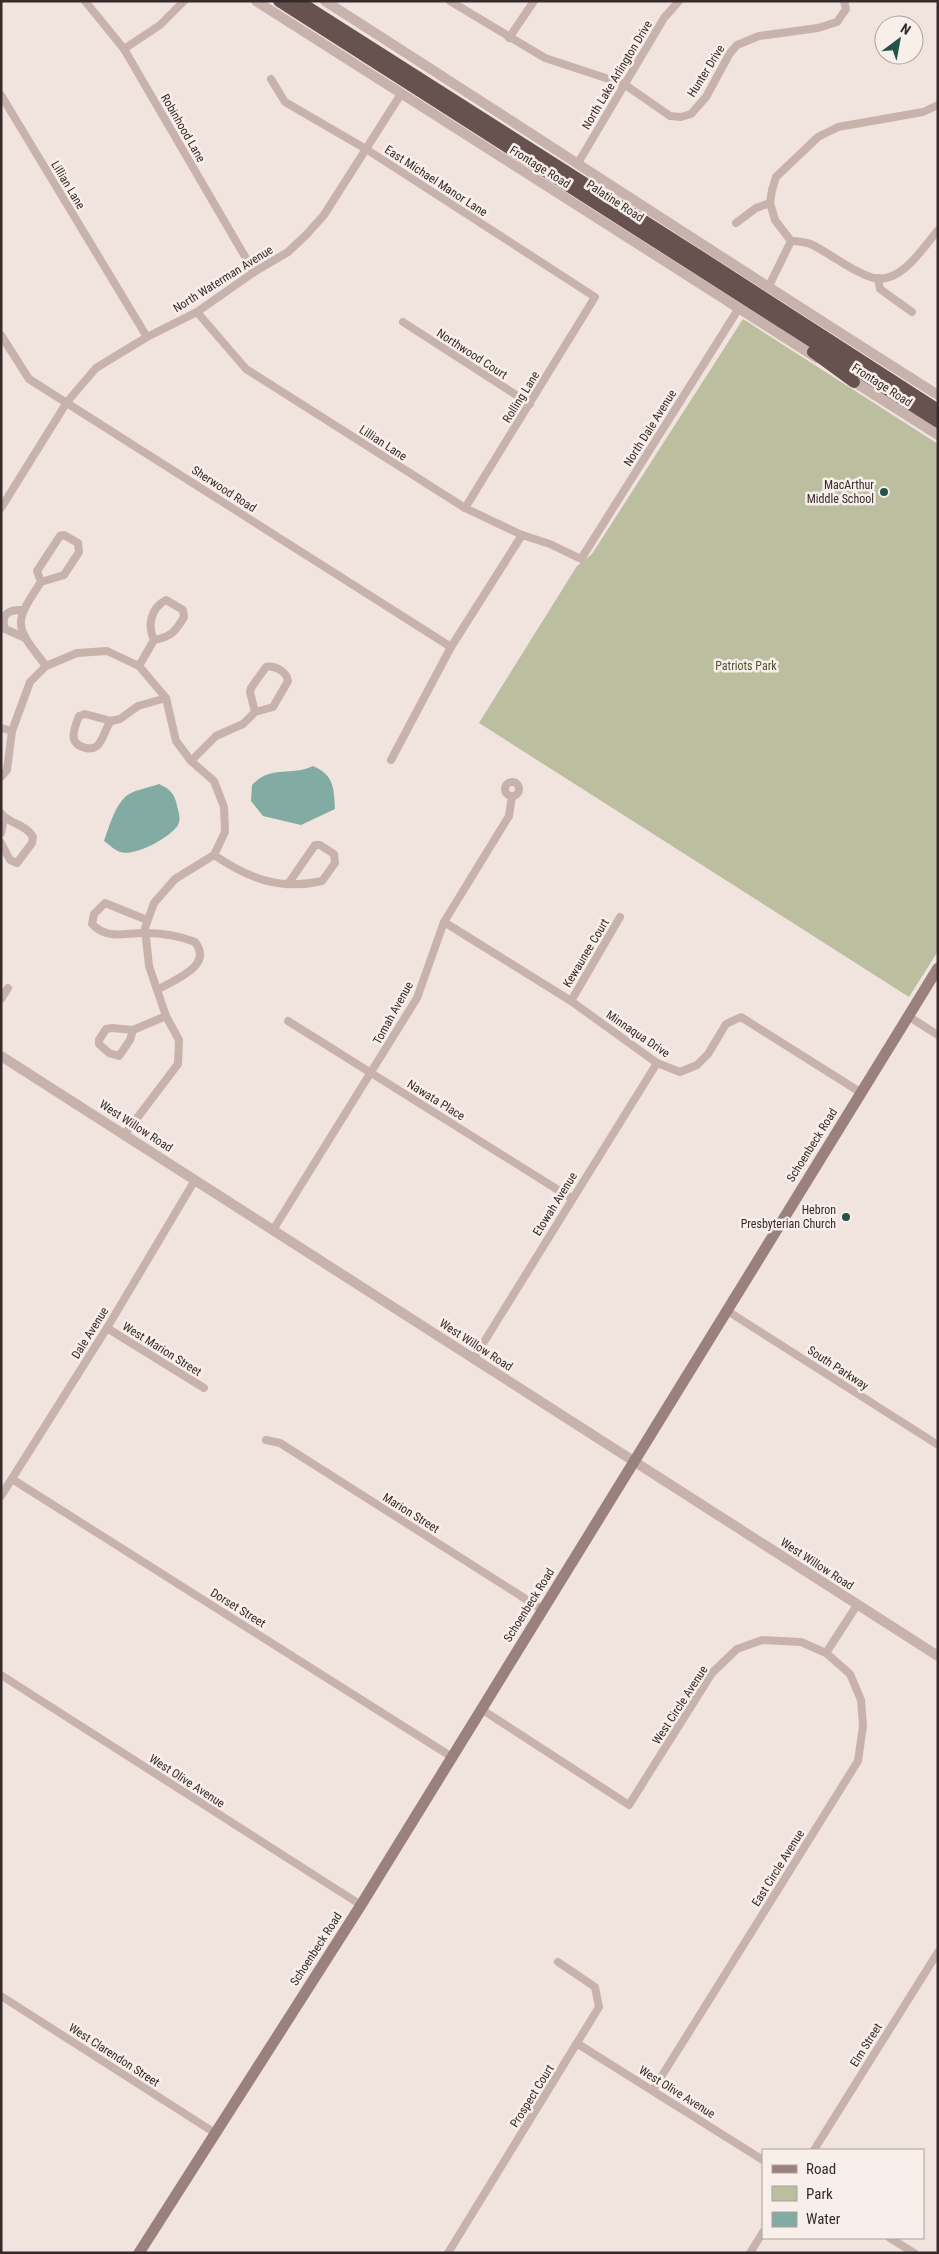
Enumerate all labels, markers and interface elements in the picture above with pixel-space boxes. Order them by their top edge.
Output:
north arrow [874,15,924,65]
street label: North Lake Arlington Drive [579,18,655,132]
text: N [898,20,914,38]
street label: Hunter Drive [685,42,728,100]
street label: Robinhood Lane [158,91,208,165]
street label: East Michael Manor Lane [382,143,490,220]
street label: Frontage Road [507,143,573,191]
street label: Lillian Lane [48,158,88,212]
street label: Palatine Road [584,177,646,225]
street label: North Waterman Avenue [171,242,276,315]
street label: Northwood Court [434,326,510,382]
street label: Frontage Road [849,360,915,410]
street label: Rolling Lane [500,368,543,425]
street label: North Dale Avenue [621,387,679,469]
street label: Lillian Lane [357,422,410,464]
street label: Sherwood Road [189,463,259,515]
place label: MacArthur Middle School [807,478,874,506]
marker: MacArthur Middle School [878,486,890,498]
park label: Patriots Park [715,659,777,673]
street label: Kewaunee Court [560,916,612,990]
street label: Tomah Avenue [370,979,416,1047]
street label: Minnaqua Drive [604,1008,673,1061]
street label: Nawata Place [405,1077,468,1123]
street label: West Willow Road [97,1097,175,1155]
street label: Schoenbeck Road [784,1105,840,1184]
street label: Etowah Avenue [530,1169,580,1238]
place label: Hebron Presbyterian Church [741,1203,836,1231]
marker: Hebron Presbyterian Church [840,1211,852,1223]
street label: Dale Avenue [69,1304,112,1361]
street label: West Willow Road [437,1316,515,1374]
street label: West Marion Street [120,1319,204,1379]
street label: South Parkway [805,1343,871,1393]
street label: Marion Street [380,1490,442,1536]
street label: West Willow Road [778,1535,856,1593]
street label: Schoenbeck Road [501,1565,557,1644]
street label: Dorset Street [208,1586,268,1631]
street label: West Circle Avenue [649,1663,711,1747]
street label: West Olive Avenue [147,1751,228,1811]
street label: East Circle Avenue [749,1827,807,1909]
street label: Schoenbeck Road [287,1910,345,1988]
street label: West Clarendon Street [66,2020,162,2090]
street label: Elm Street [847,2020,885,2069]
street label: Prospect Court [507,2062,557,2130]
street label: West Olive Avenue [636,2063,718,2121]
legend [762,2149,924,2239]
text: Road [806,2160,836,2178]
text: Park [806,2185,833,2203]
text: Water [806,2210,841,2228]

